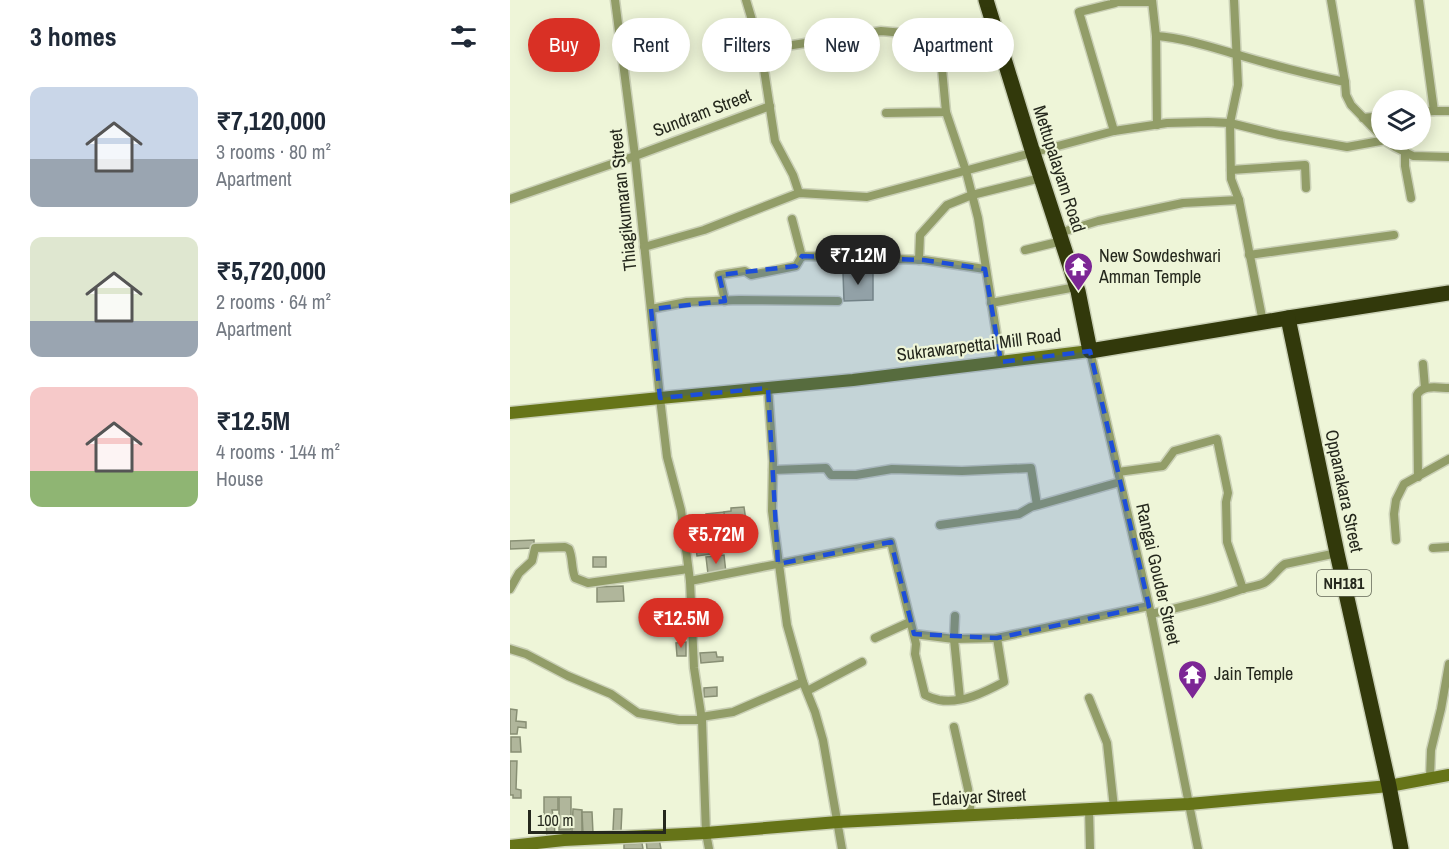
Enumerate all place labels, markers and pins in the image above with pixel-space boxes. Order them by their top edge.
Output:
pin: ₹7.12M [809,235,907,286]
place label: New Sowdeshwari Amman Temple [1098,243,1221,289]
temple icon: New Sowdeshwari Amman Temple [1062,250,1094,292]
pin: ₹5.72M [667,514,765,565]
pin: ₹12.5M [632,598,730,649]
temple icon: Jain Temple [1177,658,1209,700]
place label: Jain Temple [1214,661,1293,686]

